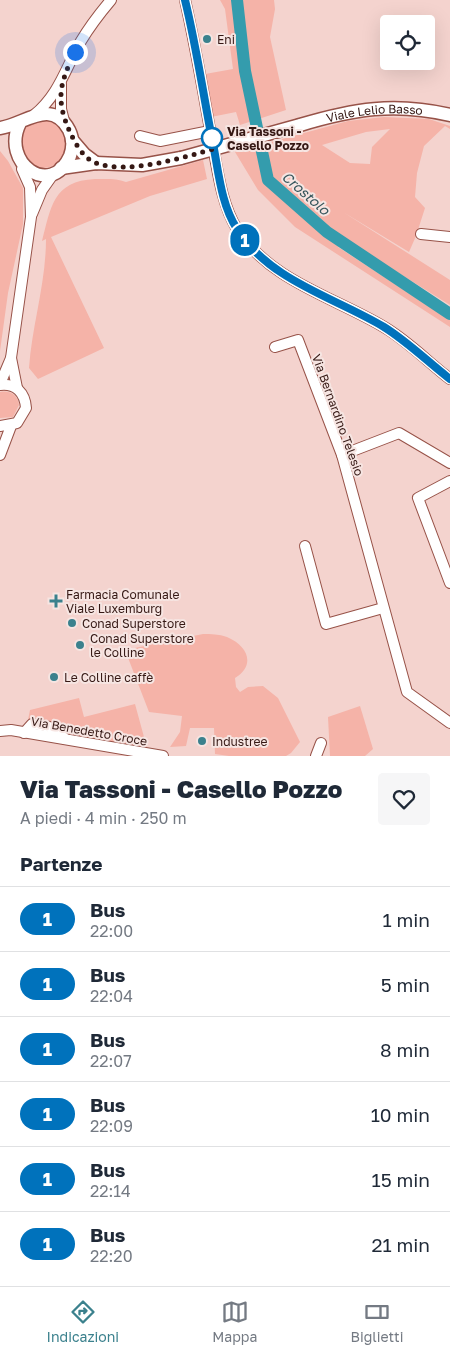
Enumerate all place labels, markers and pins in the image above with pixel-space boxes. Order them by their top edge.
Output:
place label: Eni [217,32,235,47]
marker: Eni [201,33,213,45]
place label: Via Tassoni - Casello Pozzo [227,124,309,153]
marker: Via Tassoni - Casello Pozzo [201,127,223,149]
place label: Farmacia Comunale Viale Luxemburg [66,587,179,616]
marker: Farmacia Comunale Viale Luxemburg [50,595,62,607]
place label: Conad Superstore [82,616,186,631]
marker: Conad Superstore [66,617,78,629]
place label: Conad Superstore le Colline [90,631,194,660]
marker: Conad Superstore le Colline [74,639,86,651]
place label: Le Colline caffè [64,670,153,685]
marker: Le Colline caffè [48,671,60,683]
place label: Industree [212,734,267,749]
marker: Industree [196,735,208,747]

